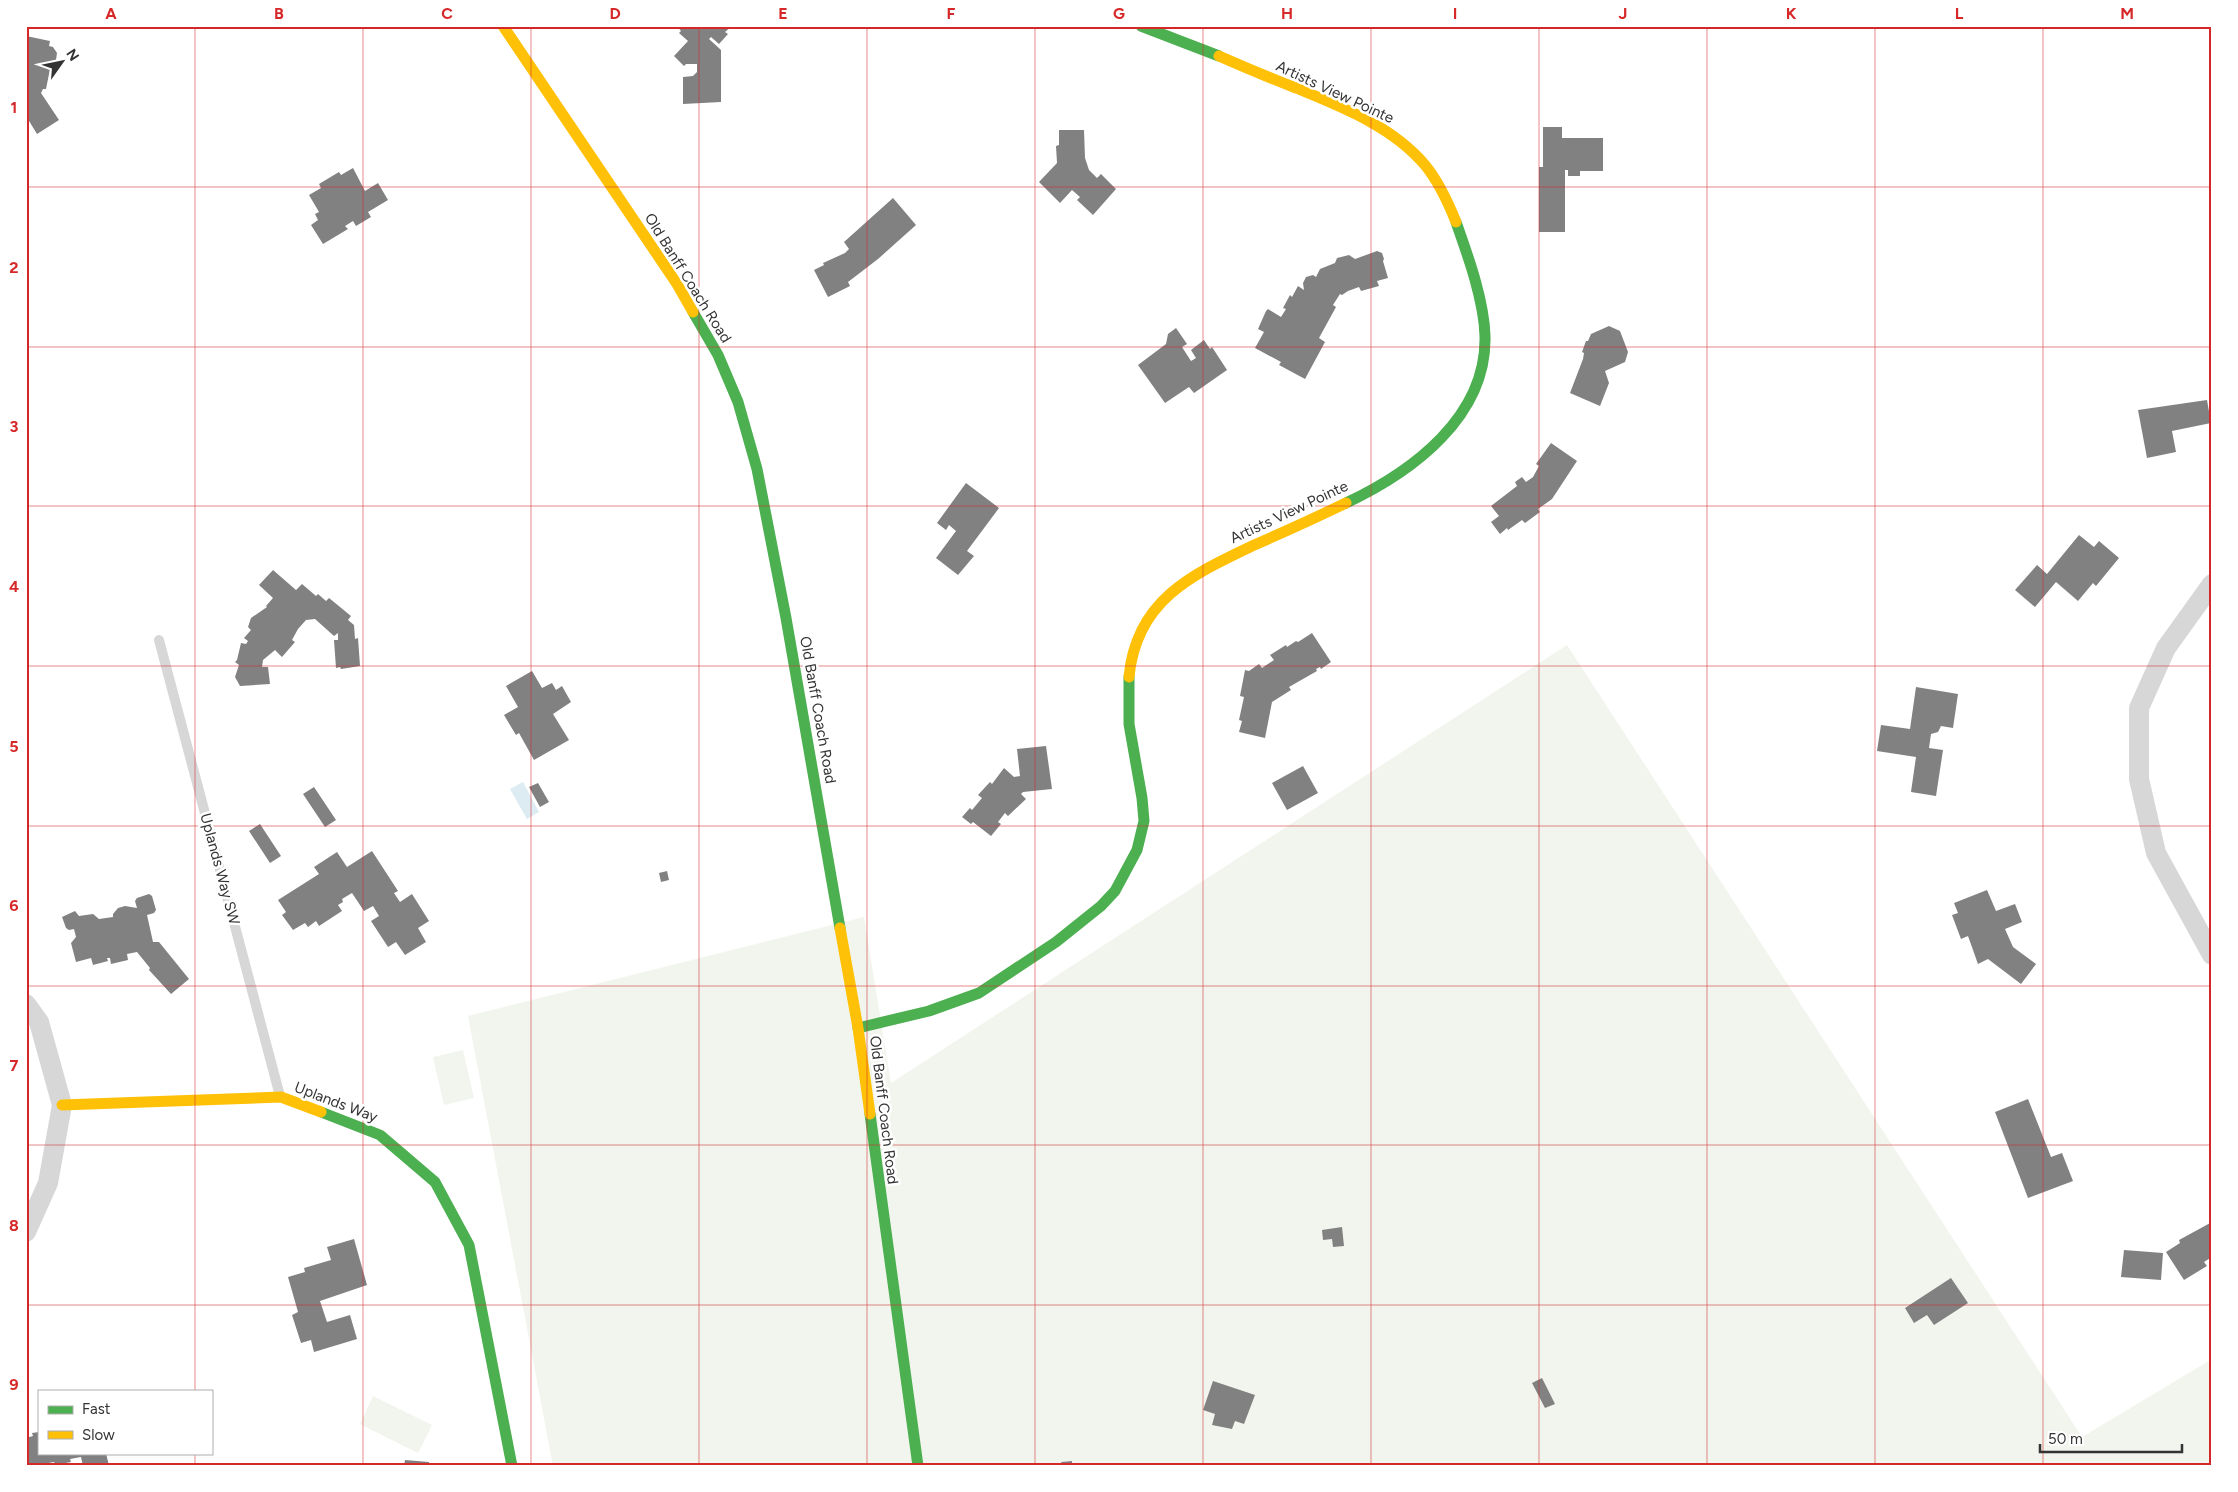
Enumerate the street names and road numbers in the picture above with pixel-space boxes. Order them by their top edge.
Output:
street label: Artists View Pointe [1273,57,1397,127]
street label: Old Banff Coach Road [641,210,735,346]
street label: Artists View Pointe [1227,477,1351,547]
street label: Old Banff Coach Road [796,635,840,785]
street label: Uplands Way SW [196,811,244,927]
street label: Old Banff Coach Road [866,1035,902,1185]
street label: Uplands Way [292,1078,380,1126]

